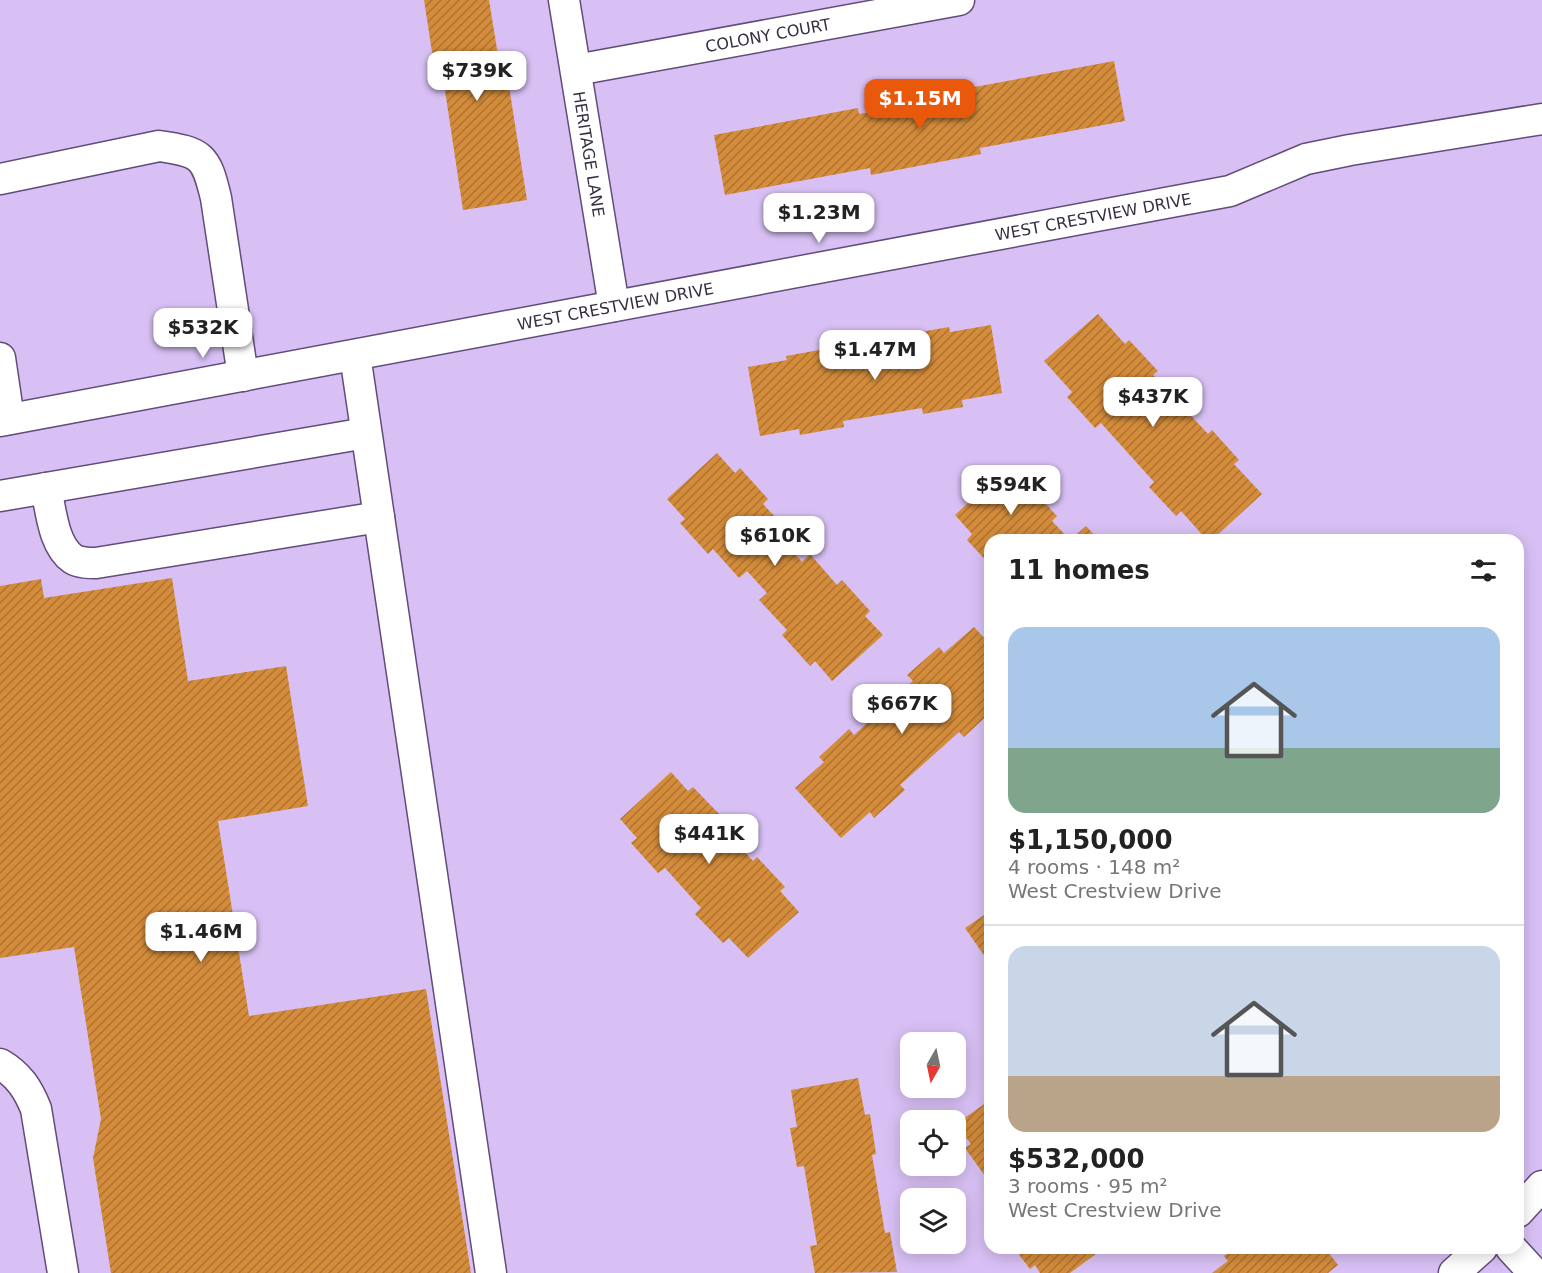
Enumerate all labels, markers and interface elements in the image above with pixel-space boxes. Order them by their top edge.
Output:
street label: COLONY COURT [704,15,832,56]
pin: $739K [435,51,519,102]
text: $739K [441,58,513,82]
pin: $1.15M [871,79,969,130]
text: $1.15M [878,86,962,110]
street label: HERITAGE LANE [569,90,608,218]
street label: WEST CRESTVIEW DRIVE [993,189,1193,245]
pin: $1.23M [770,193,868,244]
text: $1.23M [777,200,861,224]
street label: WEST CRESTVIEW DRIVE [516,279,715,334]
pin: $532K [161,308,245,359]
text: $532K [167,315,239,339]
pin: $1.47M [826,330,924,381]
text: $1.47M [833,337,917,361]
pin: $437K [1111,377,1195,428]
text: $437K [1117,384,1189,408]
pin: $594K [969,465,1053,516]
text: $594K [975,472,1047,496]
pin: $610K [733,516,817,567]
text: $610K [739,523,811,547]
icon: filters [1467,554,1500,587]
text: 11 homes [1008,555,1150,585]
icon: home [1200,666,1308,774]
pin: $667K [860,684,944,735]
text: $667K [866,691,938,715]
pin: $441K [667,814,751,865]
text: $441K [673,821,745,845]
text: $1,150,000 [1008,825,1172,855]
text: 4 rooms · 148 m² [1008,855,1180,879]
text: West Crestview Drive [1008,879,1222,903]
pin: $1.46M [152,912,250,963]
text: $1.46M [159,919,243,943]
icon: home [1200,985,1308,1093]
north arrow [900,1032,966,1098]
map controls [900,1032,966,1254]
button: locate [900,1110,966,1176]
text: $532,000 [1008,1144,1145,1174]
text: 3 rooms · 95 m² [1008,1174,1168,1198]
button: layers [900,1188,966,1254]
text: West Crestview Drive [1008,1198,1222,1222]

